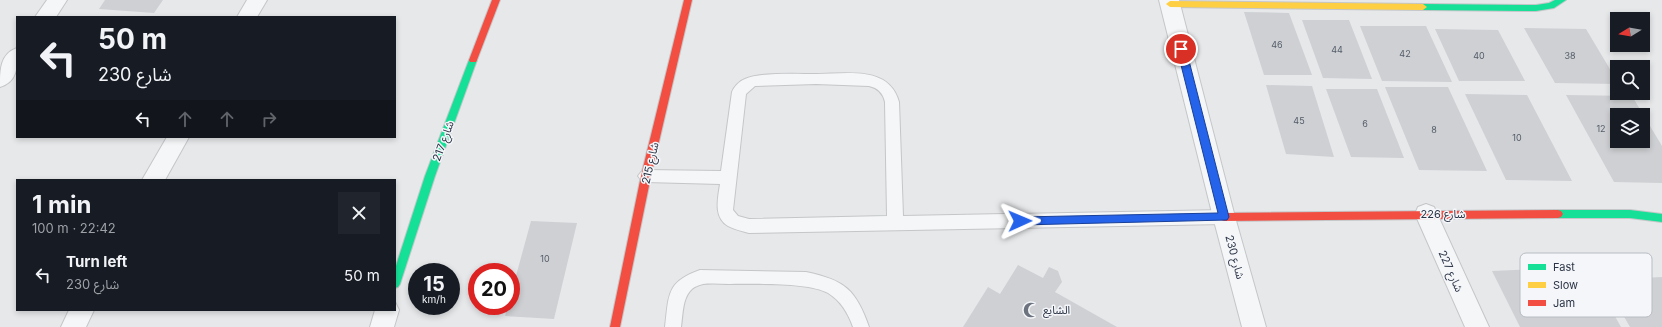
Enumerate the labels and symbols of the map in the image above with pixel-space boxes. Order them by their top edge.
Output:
north arrow [1610,12,1650,52]
pin [1164,32,1198,66]
house number: 46 [1271,39,1283,50]
house number: 44 [1331,44,1343,55]
house number: 42 [1399,48,1411,59]
house number: 40 [1473,50,1485,61]
house number: 38 [1564,50,1576,61]
house number: 45 [1293,115,1305,126]
house number: 6 [1362,118,1368,129]
street label: شارع 217 [429,119,458,163]
house number: 12 [1596,123,1606,134]
house number: 8 [1431,124,1437,135]
house number: 10 [1512,132,1522,143]
street label: شارع 215 [638,140,663,185]
position arrow [999,200,1041,242]
street label: شارع 226 [1421,207,1466,222]
street label: شارع 230 [1221,233,1248,281]
street label: شارع 227 [1435,248,1467,295]
house number: 10 [540,253,550,264]
legend [1520,253,1652,317]
text: Fast [1553,260,1575,274]
speed limit sign: 20 [468,263,520,315]
text: Slow [1553,278,1578,292]
text: Jam [1553,296,1575,310]
mosque icon: الشايع [1022,301,1040,319]
place label: الشايع [1043,303,1070,318]

